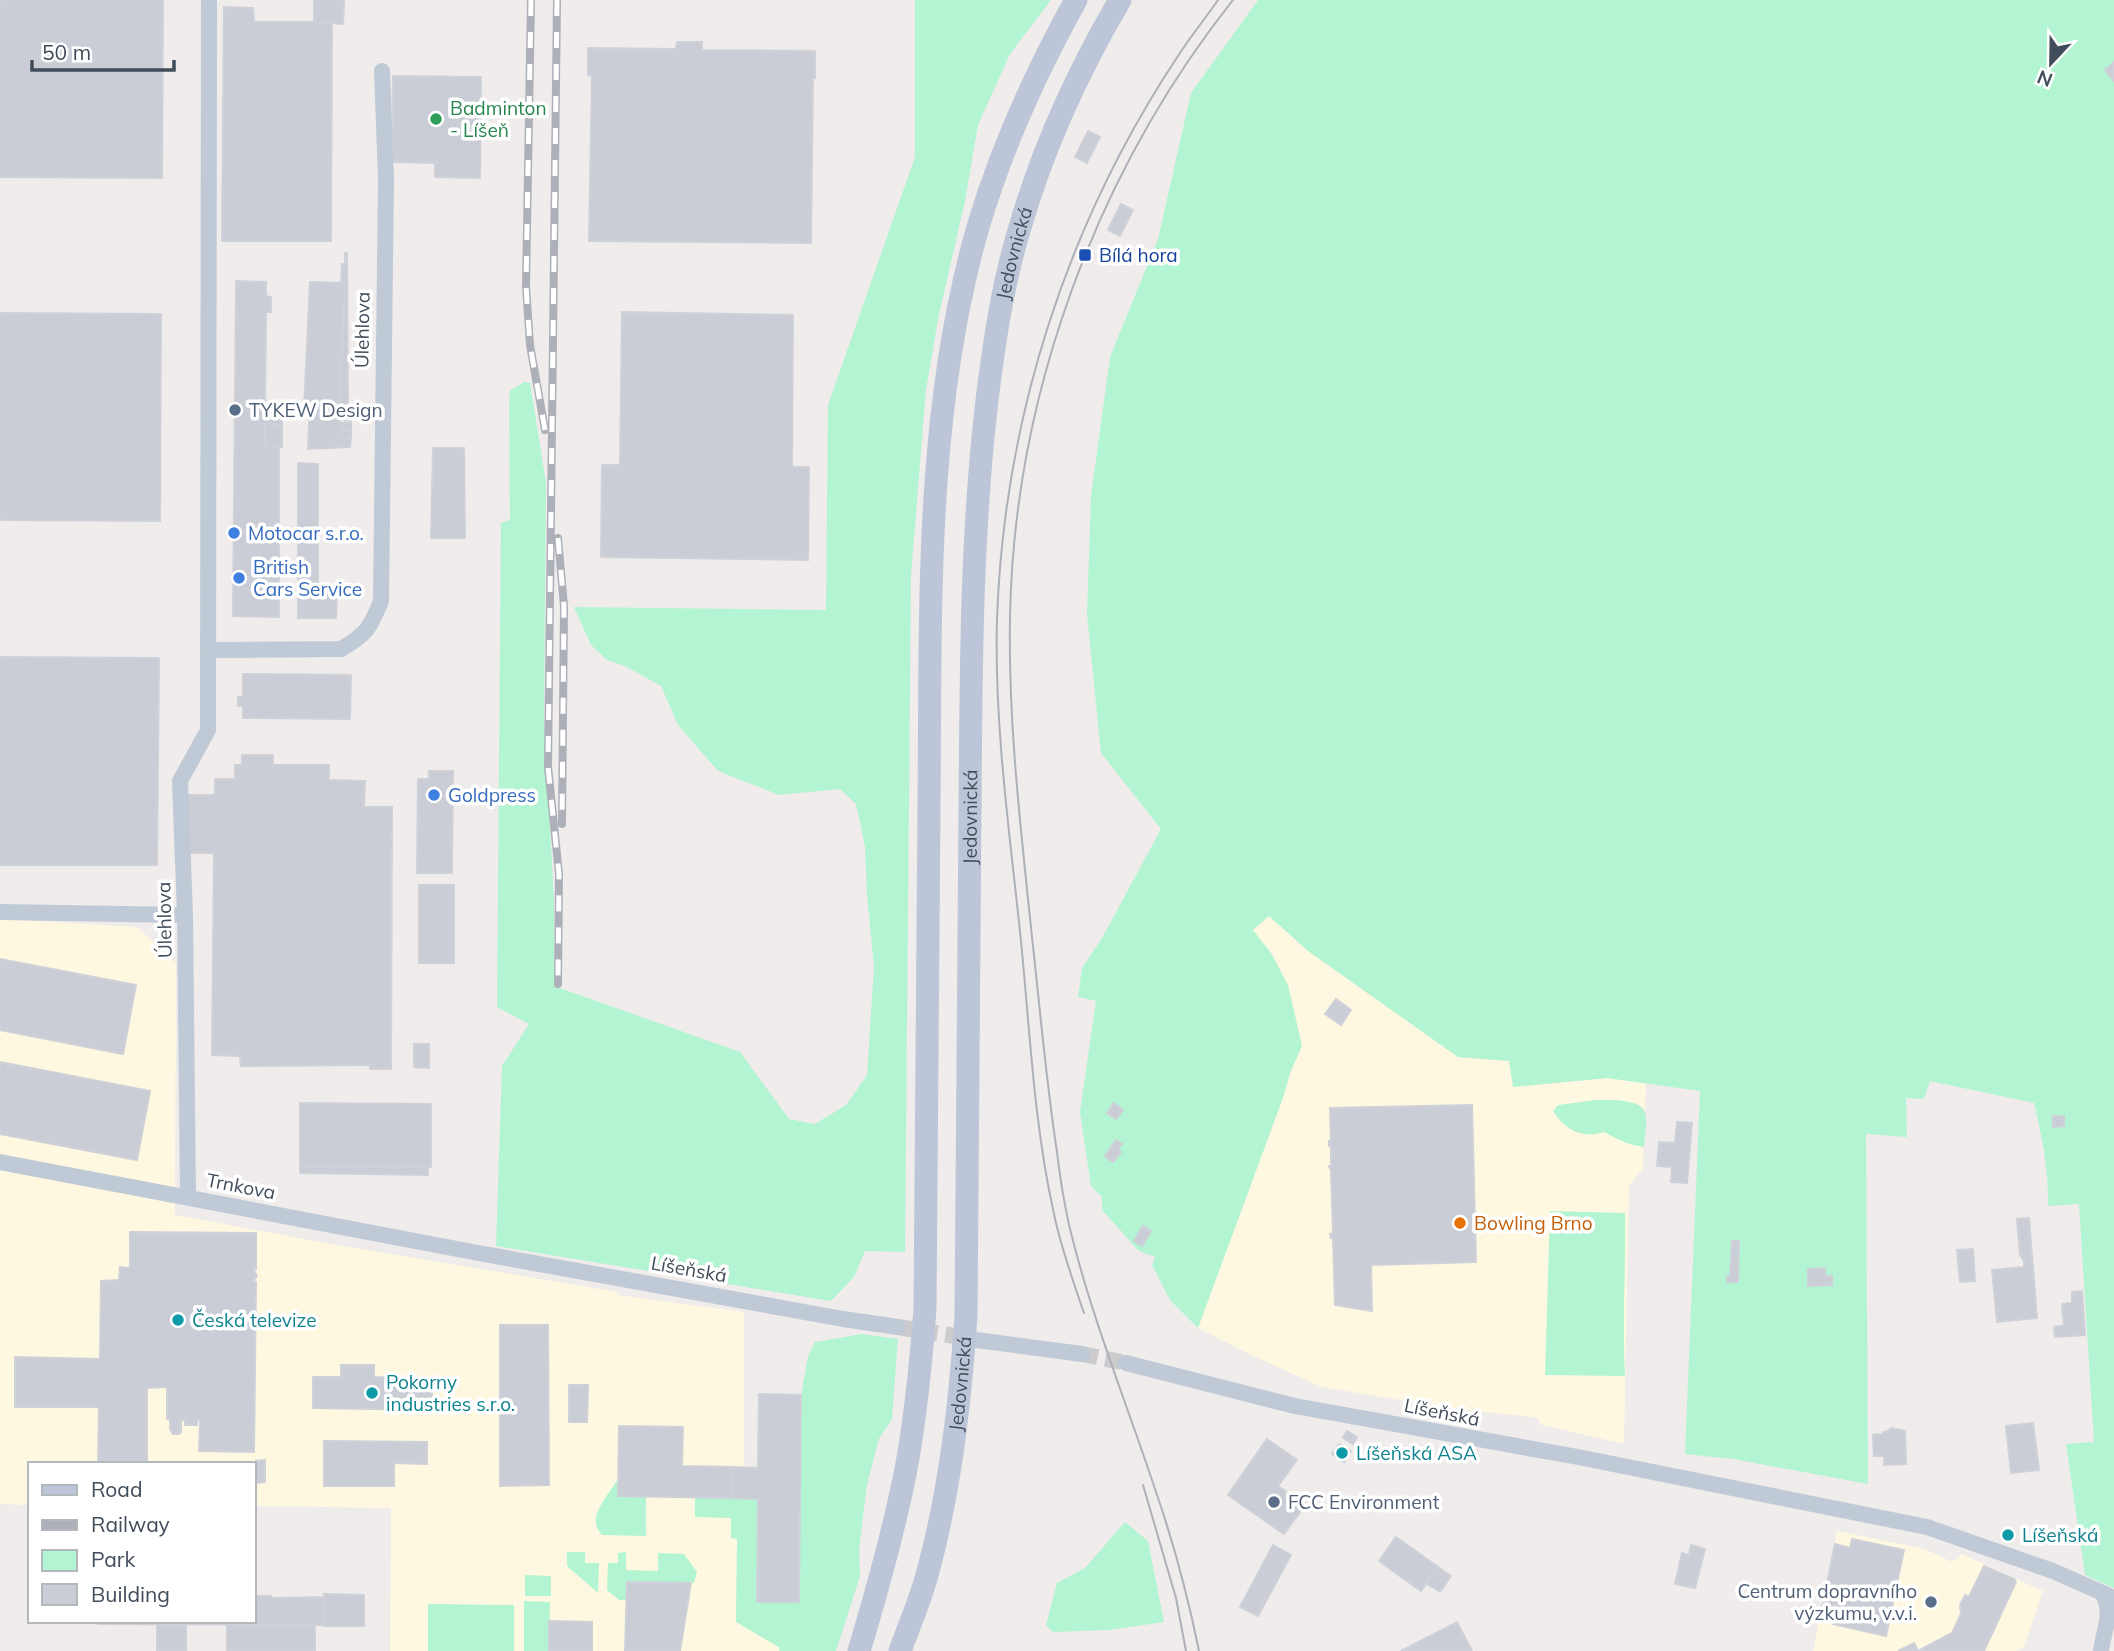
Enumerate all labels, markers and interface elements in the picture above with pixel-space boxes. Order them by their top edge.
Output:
scale bar [32,28,173,72]
north arrow [2016,28,2086,98]
text: 50 m [42,39,91,65]
text: N [2033,65,2056,93]
place label: Badminton - Líšeň [450,96,547,142]
marker: Badminton - Líšeň [428,111,444,127]
street label: Jedovnická [990,204,1037,302]
place label: Bílá hora [1099,243,1178,267]
marker: Bílá hora [1077,247,1093,263]
street label: Úlehlova [349,292,375,368]
place label: TYKEW Design [249,398,383,422]
marker: TYKEW Design [227,402,243,418]
place label: Motocar s.r.o. [248,521,364,545]
marker: Motocar s.r.o. [226,525,242,541]
place label: British Cars Service [253,555,362,601]
marker: British Cars Service [231,570,247,586]
street label: Jedovnická [958,769,982,865]
place label: Goldpress [448,783,536,807]
marker: Goldpress [426,787,442,803]
street label: Úlehlova [151,882,177,958]
street label: Trnkova [205,1168,277,1204]
place label: Bowling Brno [1474,1211,1593,1235]
marker: Bowling Brno [1452,1215,1468,1231]
street label: Líšeňská [649,1251,729,1287]
place label: Česká televize [192,1308,316,1332]
marker: Česká televize [170,1312,186,1328]
street label: Jedovnická [943,1335,976,1433]
place label: Pokorny industries s.r.o. [386,1370,515,1416]
marker: Pokorny industries s.r.o. [364,1385,380,1401]
street label: Líšeňská [1402,1393,1482,1431]
place label: Líšeňská ASA [1356,1441,1477,1465]
marker: Líšeňská ASA [1334,1445,1350,1461]
legend [28,1462,256,1623]
text: Road [91,1476,142,1502]
place label: FCC Environment [1288,1490,1440,1514]
marker: FCC Environment [1266,1494,1282,1510]
text: Railway [91,1511,170,1537]
place label: Líšeňská [2022,1523,2098,1547]
marker: Líšeňská [2000,1527,2016,1543]
text: Park [91,1546,135,1572]
place label: Centrum dopravního výzkumu, v.v.i. [1737,1579,1917,1625]
text: Building [91,1581,170,1607]
marker: Centrum dopravního výzkumu, v.v.i. [1923,1594,1939,1610]

